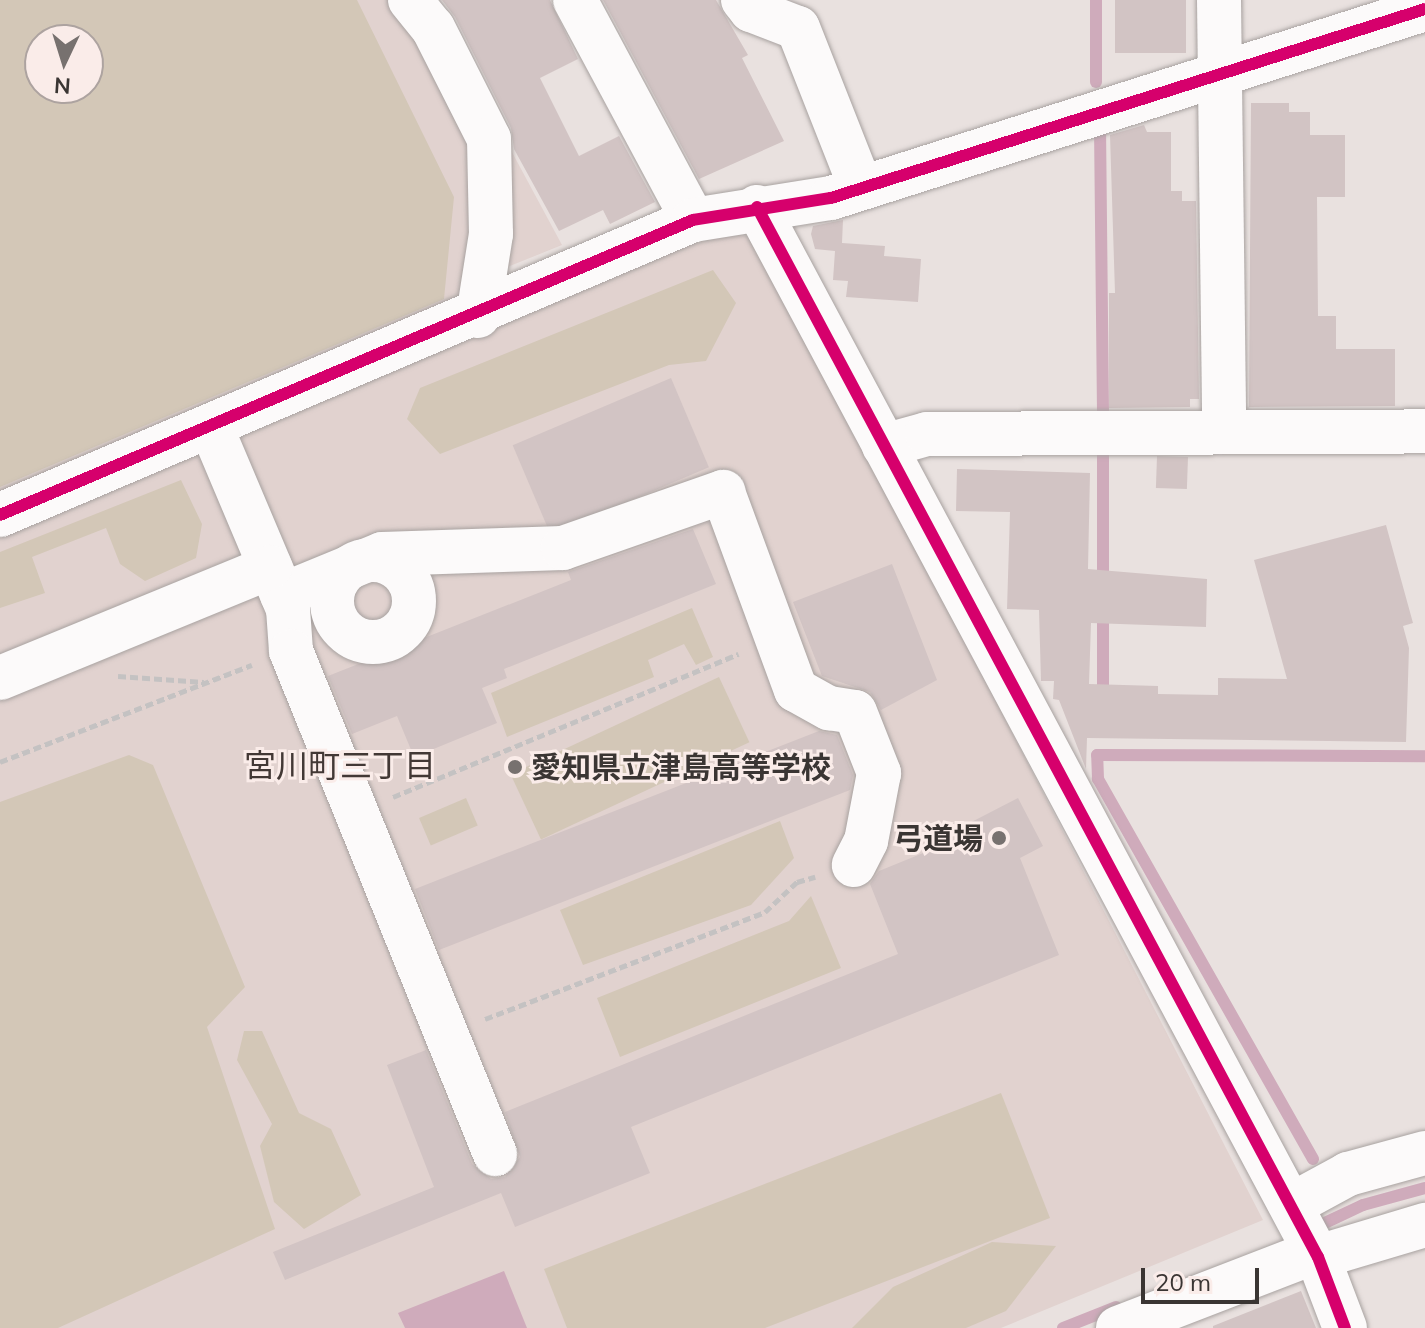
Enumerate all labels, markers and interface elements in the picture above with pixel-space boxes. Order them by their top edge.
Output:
north arrow [24,24,104,104]
text: N [53,71,72,100]
district label: 宮川町三丁目 [244,746,436,784]
place label: 愛知県立津島高等学校 [531,749,831,785]
marker: 愛知県立津島高等学校 [506,758,524,776]
place label: 弓道場 [893,820,983,856]
marker: 弓道場 [990,829,1008,847]
scale bar [1145,1252,1263,1302]
text: 20 m [1155,1267,1211,1297]

